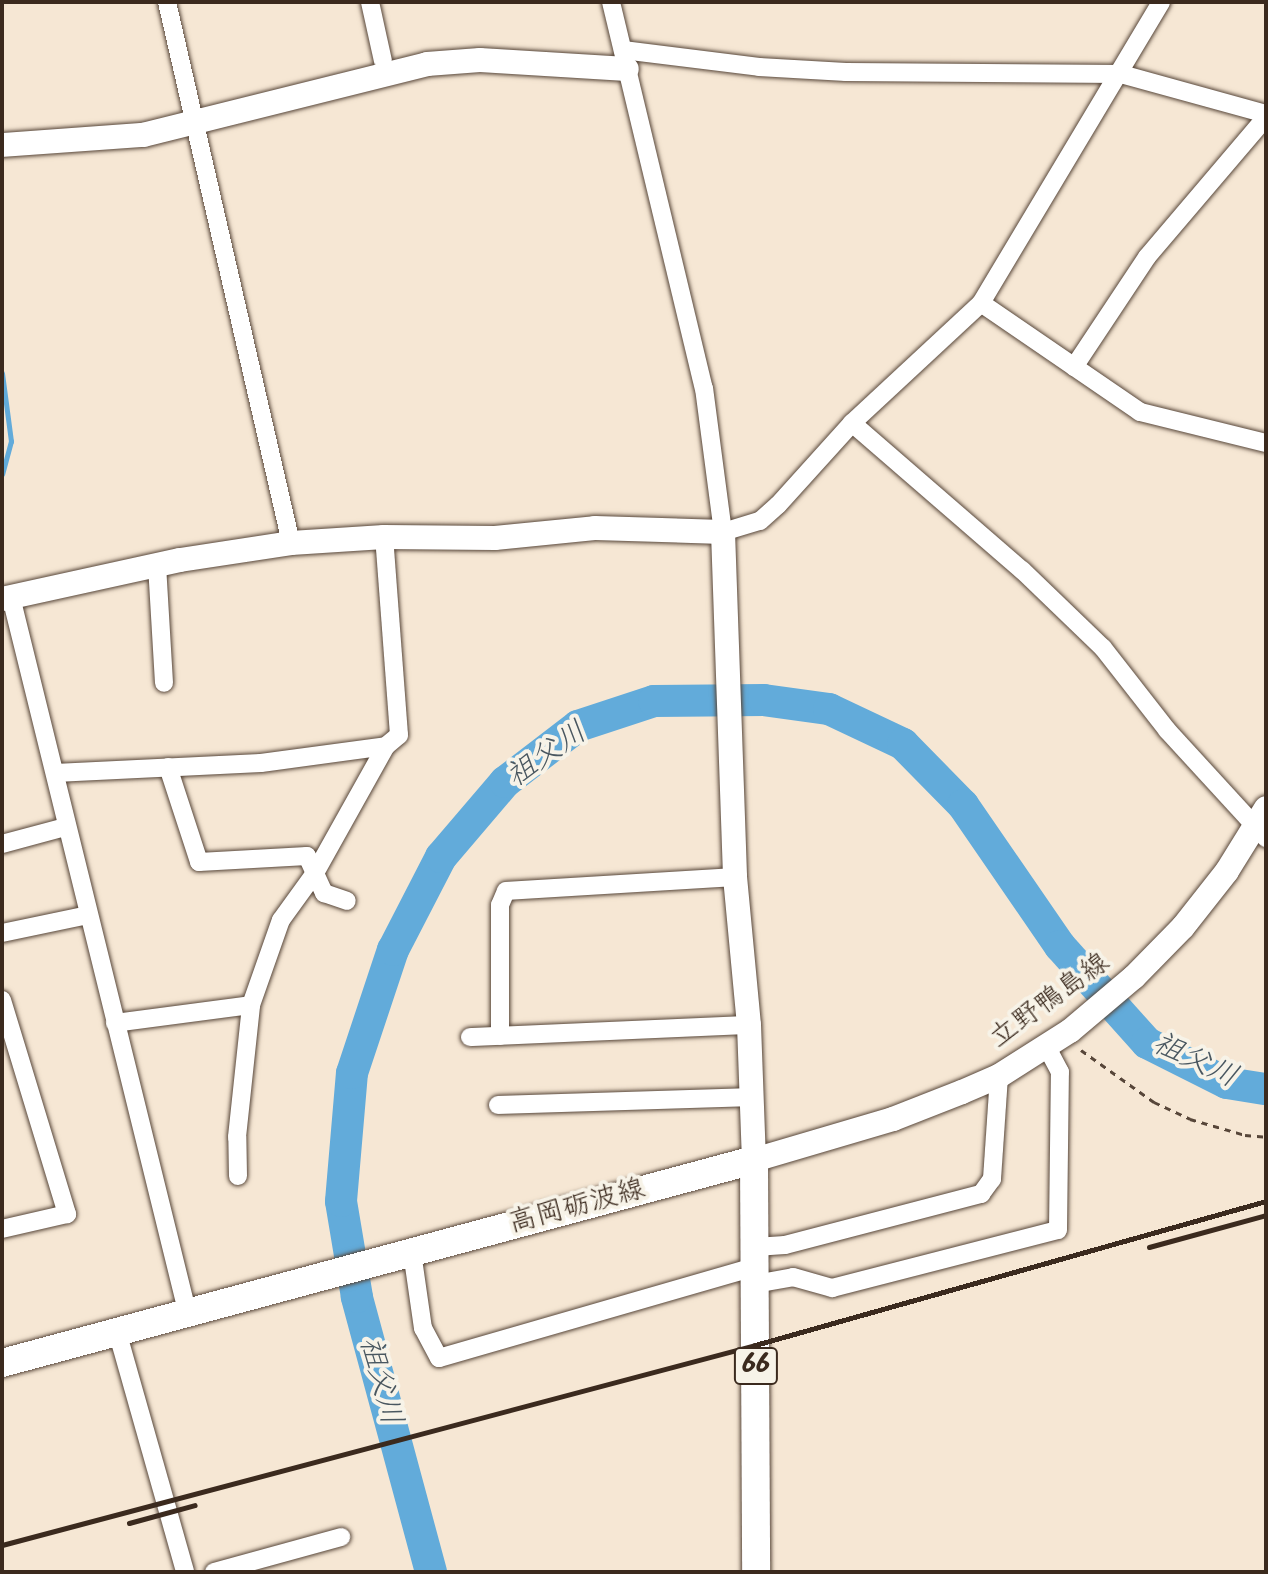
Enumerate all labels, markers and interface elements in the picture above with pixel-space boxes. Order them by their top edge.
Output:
water label: 祖父川 [500,714,594,796]
street label: 立野鴨島線 [983,946,1117,1056]
water label: 祖父川 [1147,1026,1243,1096]
street label: 高岡砺波線 [505,1173,649,1241]
water label: 祖父川 [351,1333,409,1429]
road number: 66 [732,1344,780,1388]

